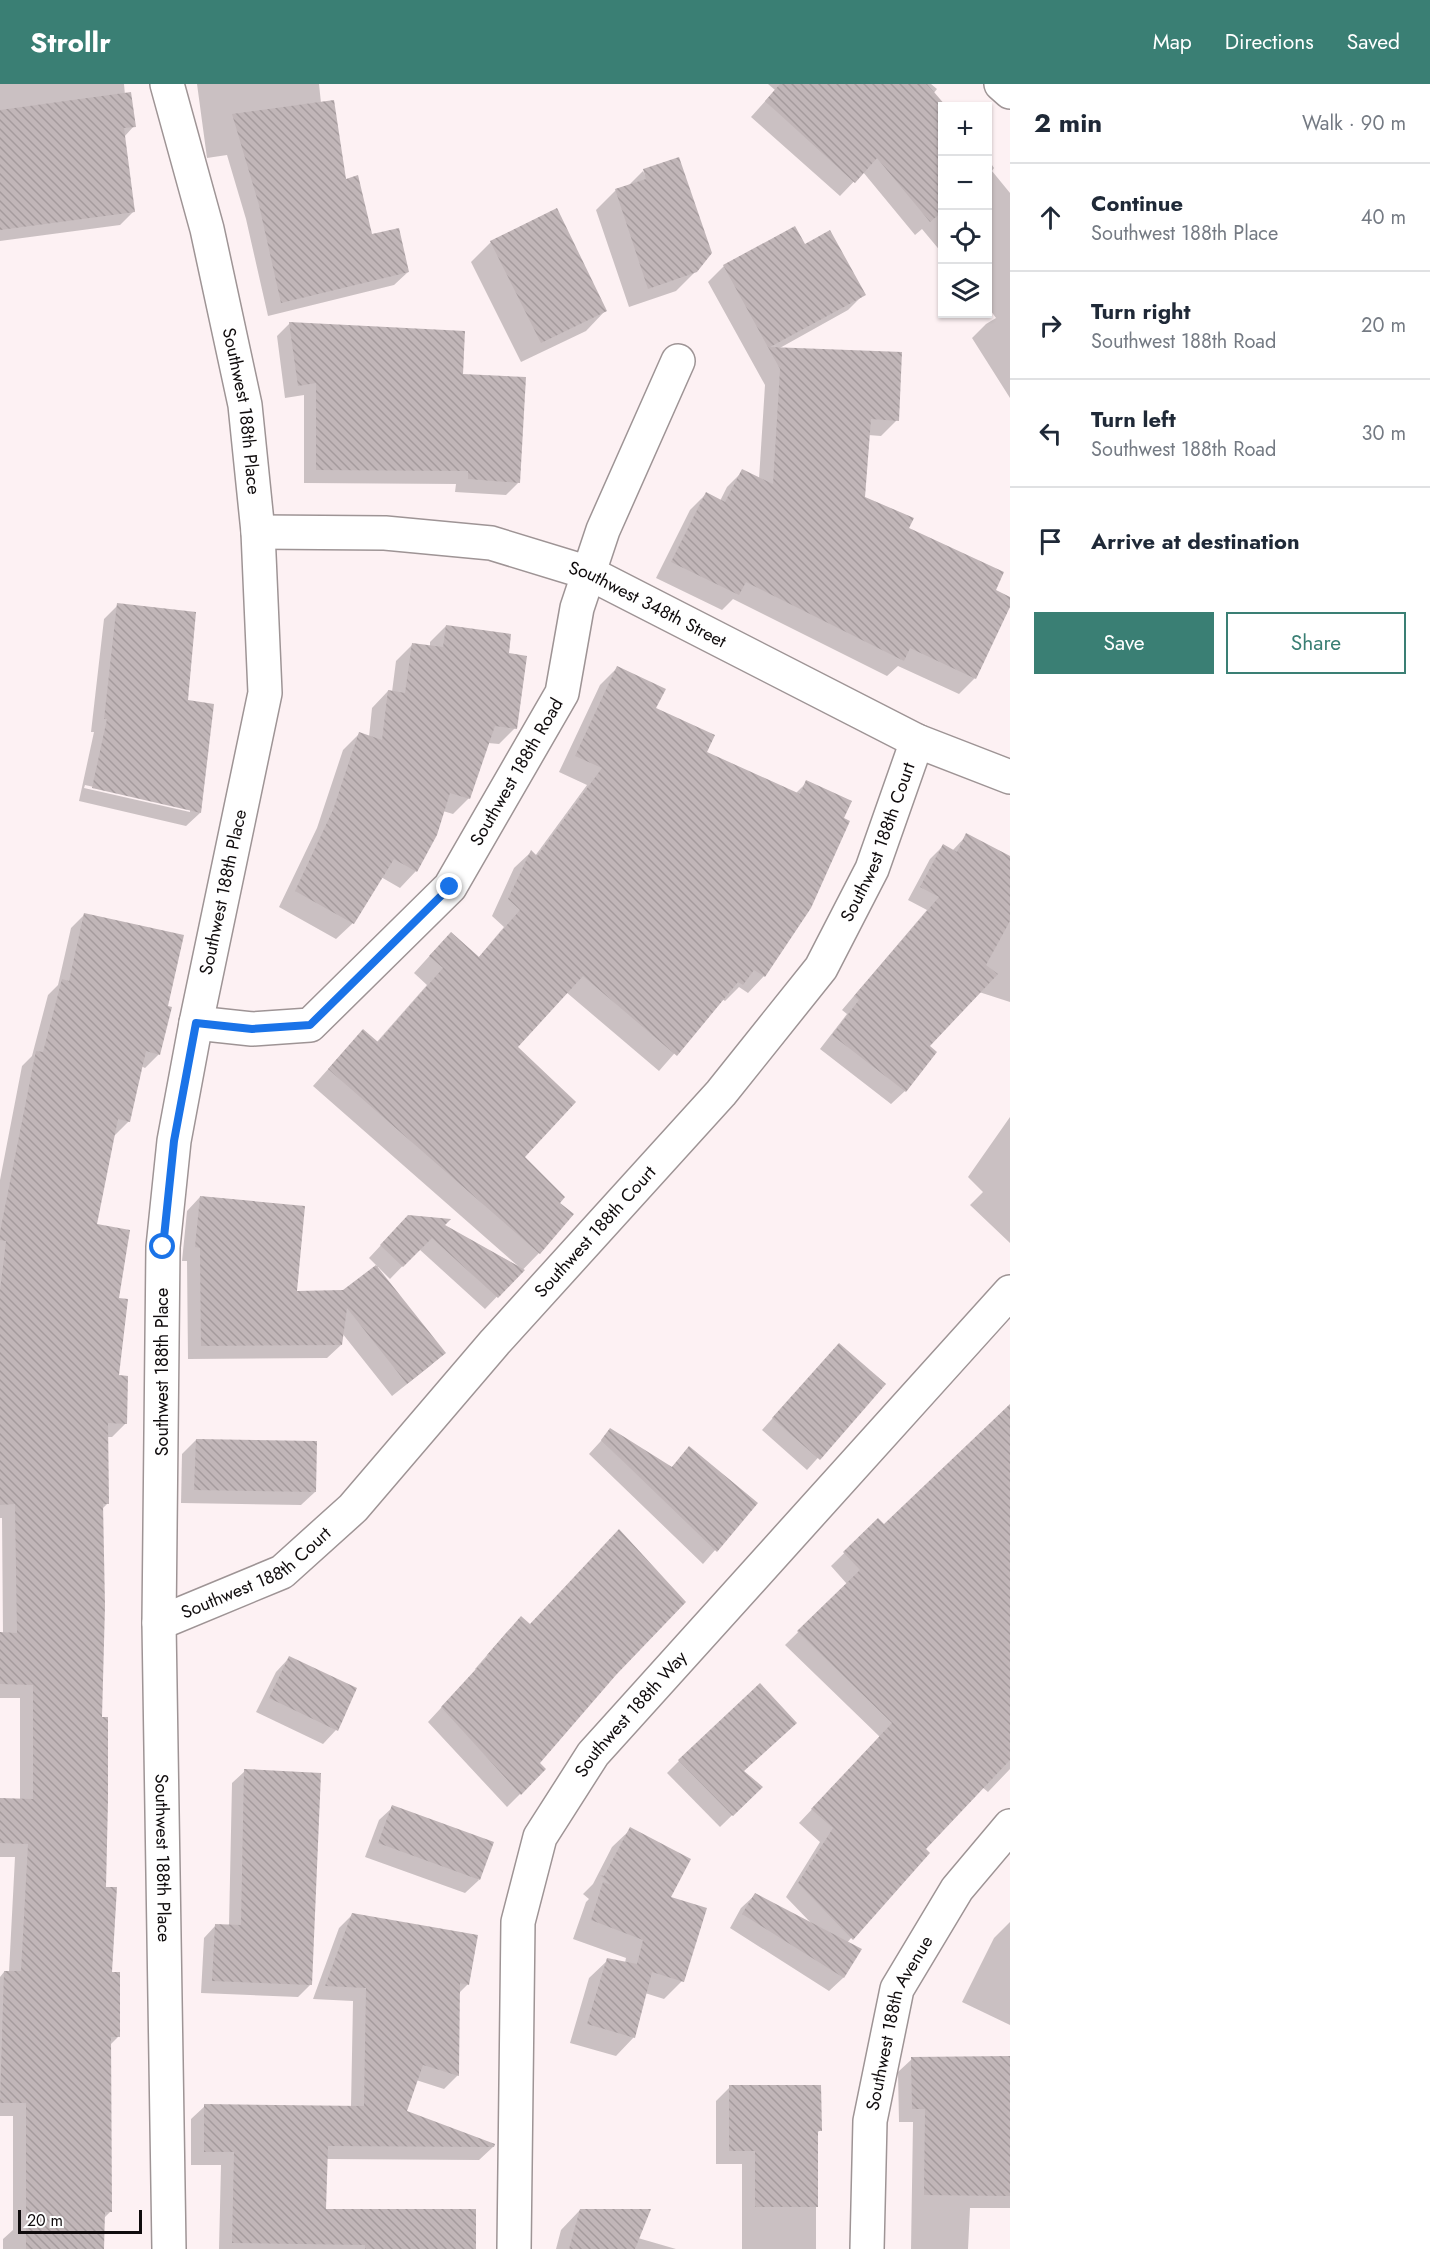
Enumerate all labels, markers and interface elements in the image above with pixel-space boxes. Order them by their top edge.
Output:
text: Strollr [30,22,111,63]
text: Map [1153,27,1192,57]
text: Directions [1225,27,1314,57]
text: Saved [1347,27,1400,57]
map controls [938,102,992,318]
button: + [938,102,992,156]
text: 2 min [1034,104,1102,142]
text: Walk · 90 m [1302,109,1406,138]
button: − [938,156,992,210]
text: Continue [1091,187,1183,219]
icon: ahead [1034,201,1067,234]
text: 40 m [1361,203,1406,232]
button: locate [938,210,992,264]
text: Southwest 188th Place [1091,219,1278,248]
button: layers [938,264,992,318]
text: Turn right [1091,295,1191,327]
icon: right [1034,309,1067,342]
text: 20 m [1361,311,1406,340]
street label: Southwest 188th Place [216,325,267,496]
text: Southwest 188th Road [1091,327,1276,356]
text: Turn left [1091,403,1176,435]
icon: left [1034,417,1067,450]
text: 30 m [1361,419,1406,448]
text: Southwest 188th Road [1091,435,1276,464]
icon: arrive [1034,525,1067,558]
text: Arrive at destination [1091,525,1300,557]
street label: Southwest 348th Street [565,555,731,655]
button: Save [1034,612,1214,674]
button: Share [1226,612,1406,674]
street label: Southwest 188th Road [463,693,569,851]
street label: Southwest 188th Court [834,758,922,927]
street label: Southwest 188th Place [193,807,253,977]
route end [436,873,462,899]
street label: Southwest 188th Court [528,1160,662,1304]
route start [149,1233,175,1259]
street label: Southwest 188th Place [149,1288,175,1456]
street label: Southwest 188th Court [177,1520,337,1625]
street label: Southwest 188th Way [568,1645,693,1783]
street label: Southwest 188th Place [148,1773,177,1942]
street label: Southwest 188th Avenue [859,1931,939,2113]
scale bar [18,2207,142,2234]
text: 20 m [27,2209,63,2232]

